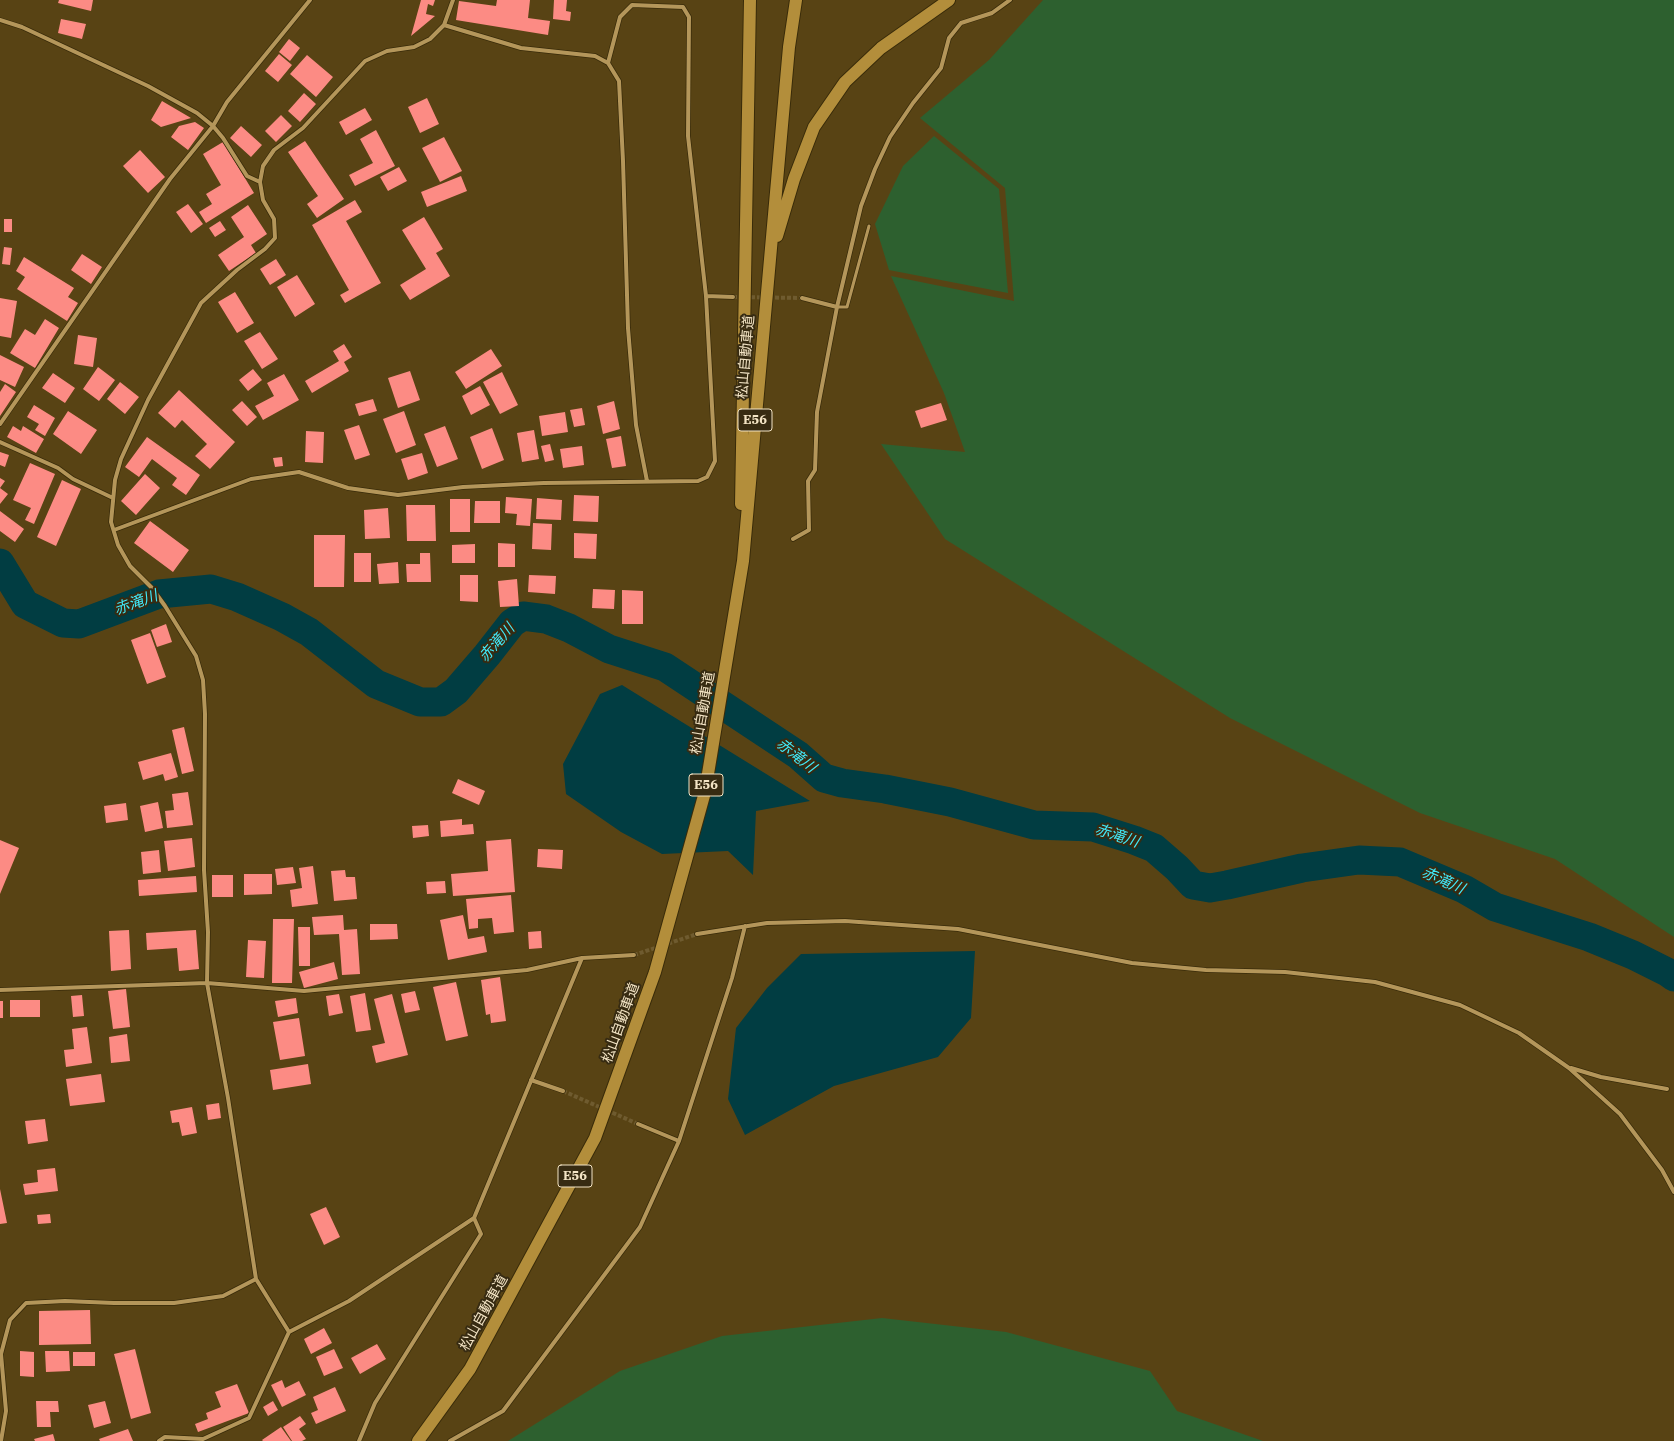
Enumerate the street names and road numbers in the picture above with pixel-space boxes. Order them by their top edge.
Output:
street label: 松山自動車道 [734,314,758,400]
road number: E56 [738,409,772,431]
street label: 松山自動車道 [687,670,719,756]
road number: E56 [689,774,723,796]
street label: 松山自動車道 [599,981,643,1065]
road number: E56 [558,1165,592,1187]
street label: 松山自動車道 [456,1272,512,1354]

